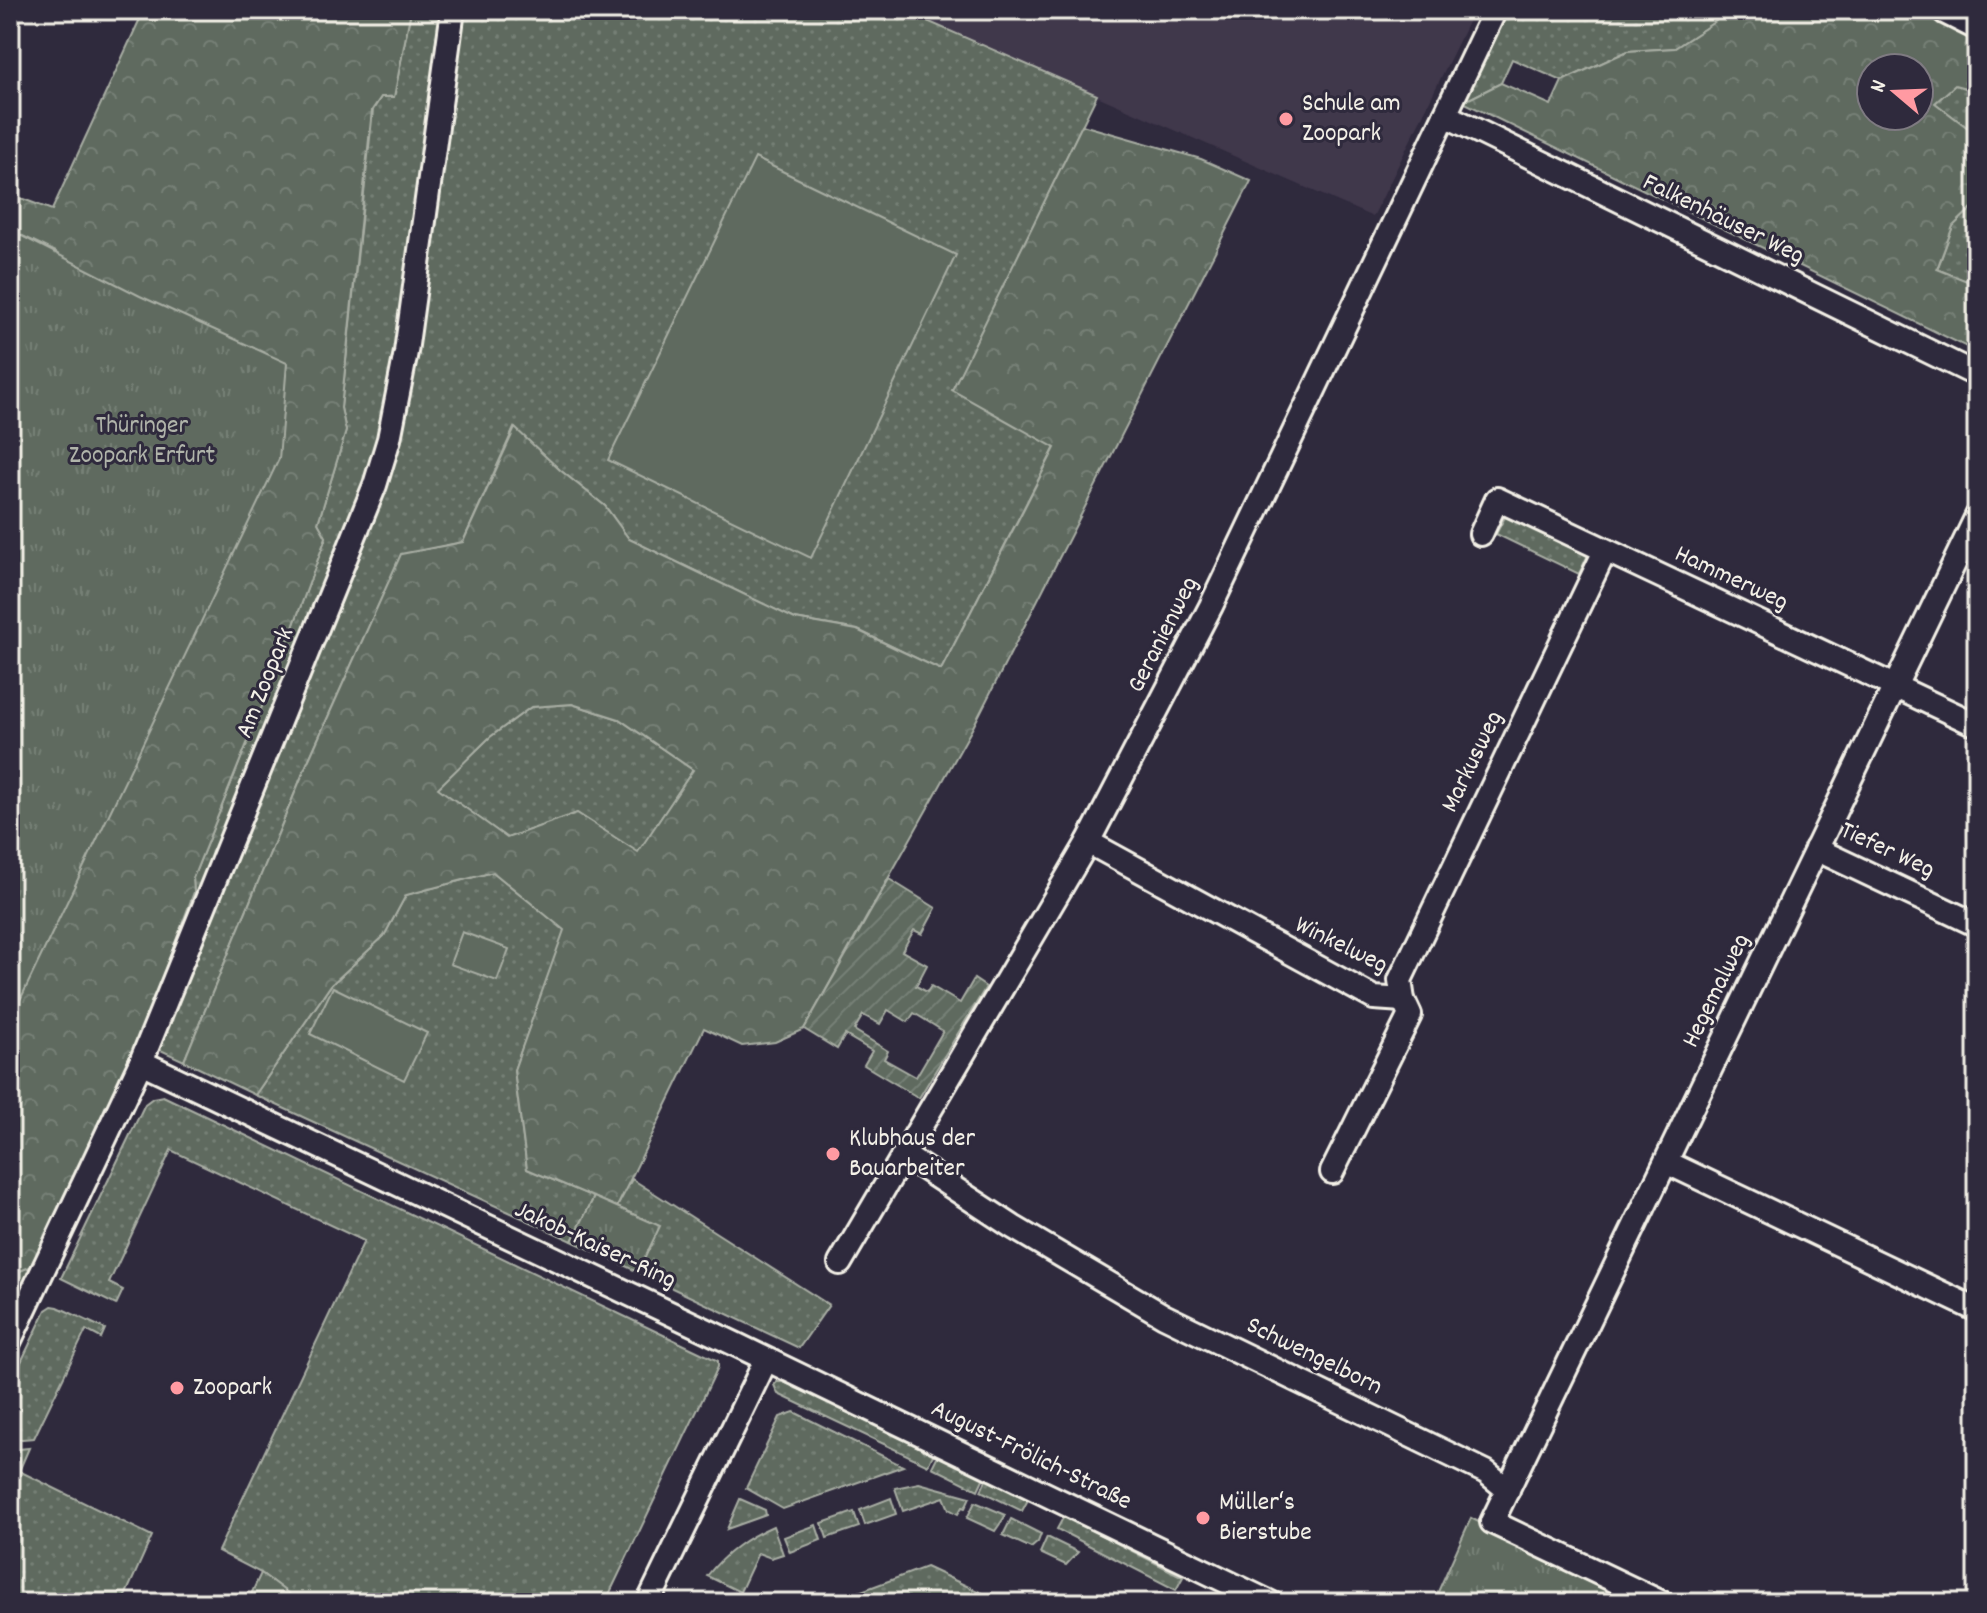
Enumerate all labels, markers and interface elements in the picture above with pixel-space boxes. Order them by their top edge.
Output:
north arrow [1855,52,1935,132]
text: N [1863,76,1896,97]
place label: Schule am Zoopark [1302,86,1401,153]
marker: Schule am Zoopark [1277,110,1295,128]
street label: Falkenhäuser Weg [1636,165,1810,275]
park label: Thüringer Zoopark Erfurt [69,408,215,475]
street label: Hammerweg [1668,536,1794,622]
street label: Geranienweg [1119,570,1209,700]
street label: Am Zoopark [227,622,305,744]
street label: Markusweg [1432,705,1514,819]
street label: Tiefer Weg [1834,813,1940,889]
street label: Winkelweg [1288,908,1394,984]
street label: Hegemalweg [1673,927,1761,1055]
place label: Klubhaus der Bauarbeiter [849,1121,976,1188]
marker: Klubhaus der Bauarbeiter [824,1145,842,1163]
street label: Jakob-Kaiser-Ring [508,1192,682,1300]
street label: Schwengelborn [1240,1308,1388,1406]
place label: Zoopark [193,1370,272,1407]
marker: Zoopark [168,1379,186,1397]
street label: August-Frölich-Straße [924,1391,1138,1521]
place label: Müller‘s Bierstube [1219,1485,1312,1552]
marker: Müller‘s Bierstube [1194,1509,1212,1527]

